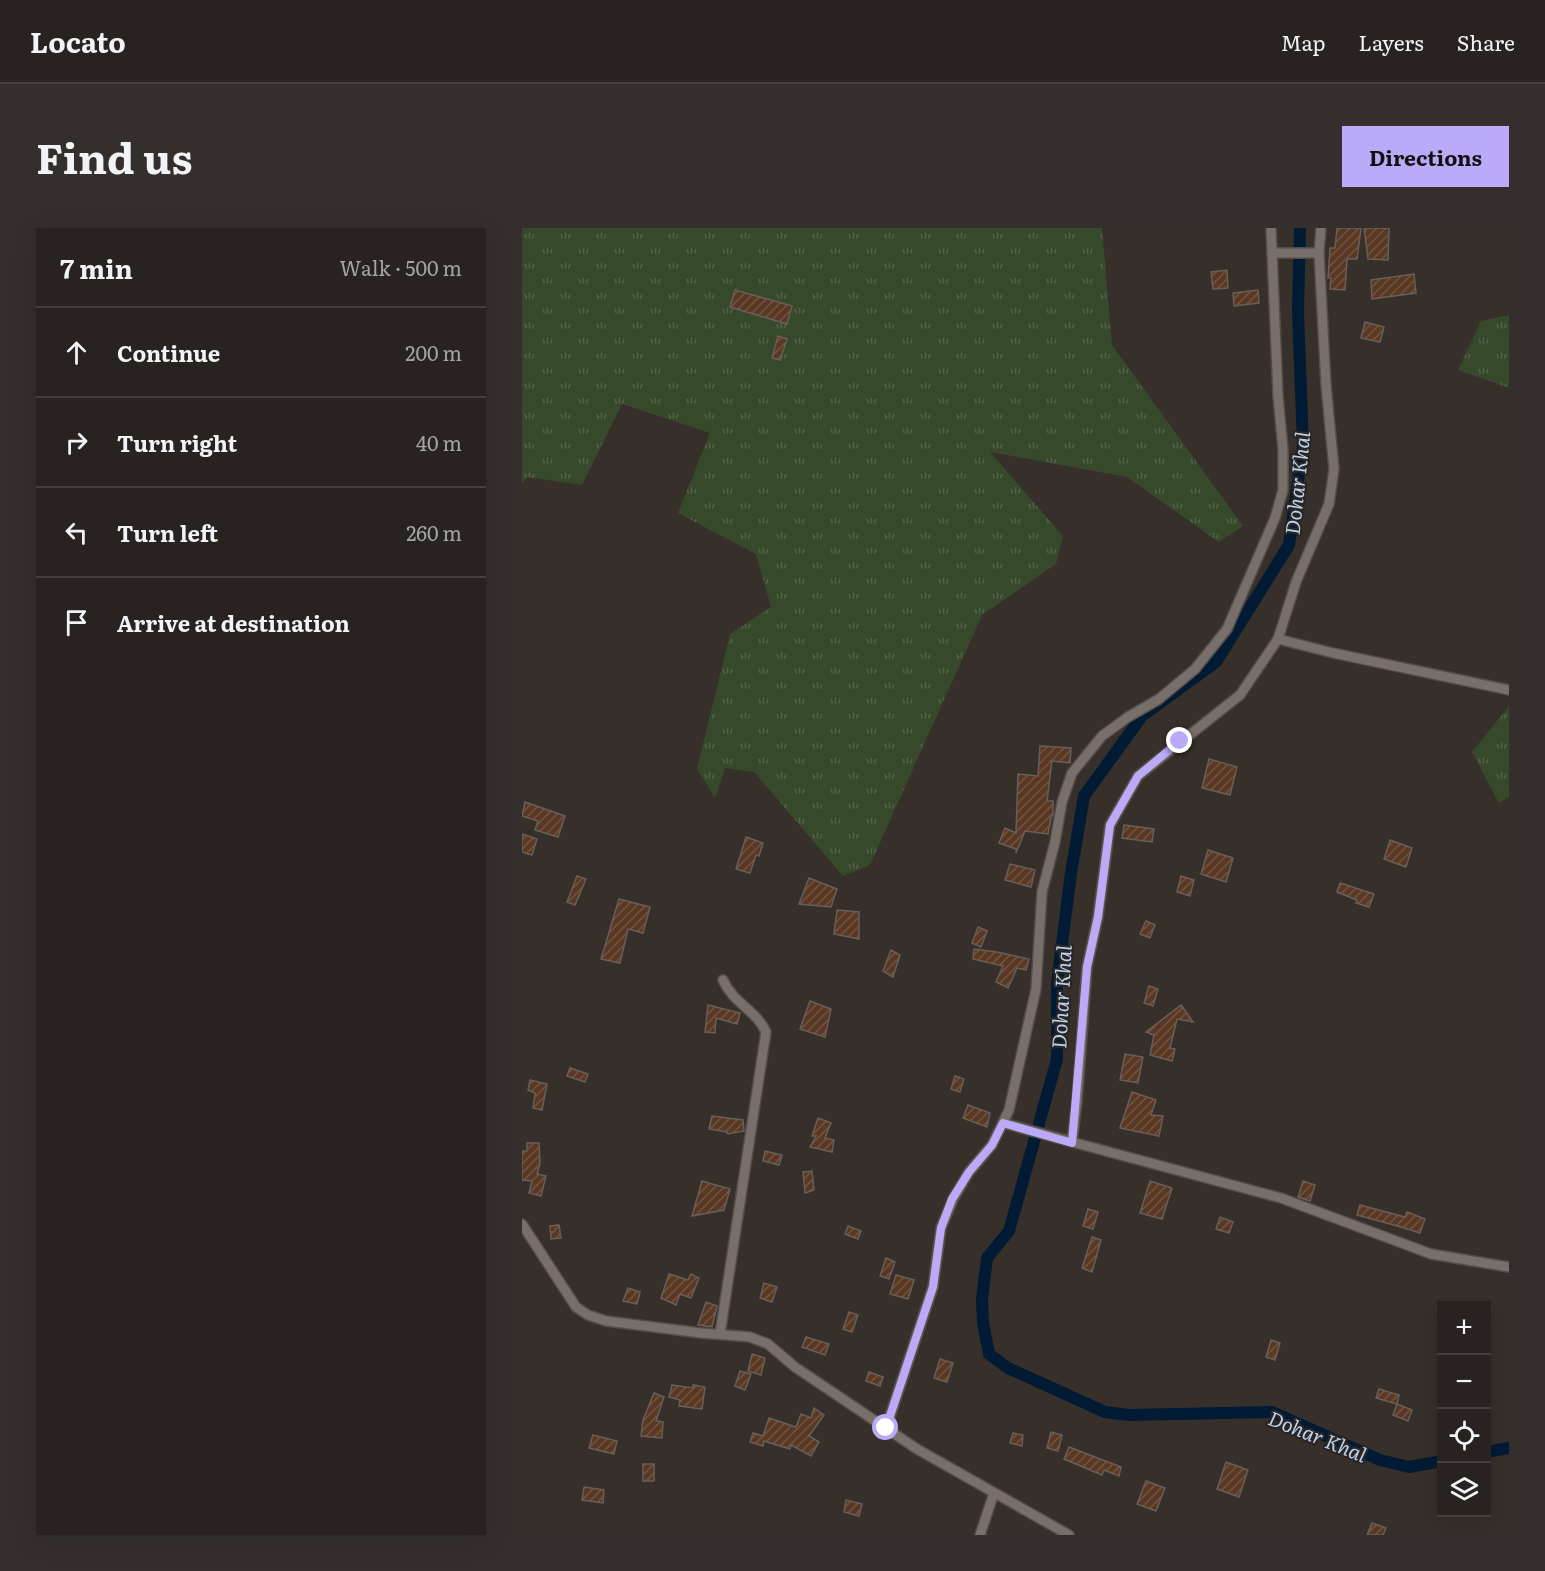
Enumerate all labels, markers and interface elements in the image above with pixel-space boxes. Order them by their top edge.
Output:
text: Locato [30,20,126,62]
text: Map [1281,26,1326,57]
text: Layers [1359,26,1424,57]
text: Share [1457,26,1515,57]
text: Find us [36,125,193,187]
button: Directions [1342,126,1509,187]
text: 7 min [60,248,133,287]
text: Walk · 500 m [339,252,462,282]
icon: ahead [60,336,93,369]
text: Continue [117,336,220,369]
text: 200 m [405,337,462,367]
icon: right [60,426,93,459]
text: Turn right [117,426,237,459]
text: 40 m [416,427,462,457]
water label: Dohar Khal [1276,429,1316,536]
icon: left [60,516,93,549]
text: Turn left [117,516,218,549]
text: 260 m [406,517,462,547]
icon: arrive [60,606,93,639]
text: Arrive at destination [117,606,350,639]
route end [1166,727,1192,753]
water label: Dohar Khal [1042,944,1078,1050]
map controls [1437,1301,1491,1517]
button: + [1437,1301,1491,1355]
button: − [1437,1355,1491,1409]
water label: Dohar Khal [1264,1402,1372,1468]
button: locate [1437,1409,1491,1463]
route start [872,1414,898,1440]
button: layers [1437,1463,1491,1517]

